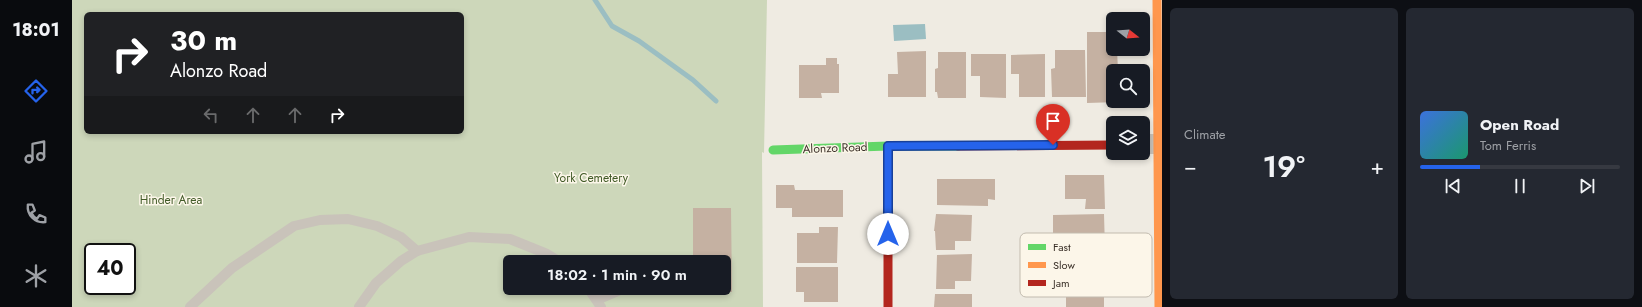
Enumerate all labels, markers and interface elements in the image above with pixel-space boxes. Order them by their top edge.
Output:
north arrow [1106,12,1150,56]
map controls [1106,12,1150,160]
text: 18:01 [12,17,60,43]
text: 30 m [170,20,237,61]
icon: right [104,28,156,80]
text: Alonzo Road [170,58,267,84]
button: search [1106,64,1150,108]
icon: directions [22,77,50,105]
icon: left [200,104,222,126]
icon: ahead [242,104,264,126]
icon: ahead [284,104,306,126]
icon: right [326,104,348,126]
pin [1036,104,1070,145]
icon: arrive [1042,110,1064,132]
text: Open Road [1480,114,1559,136]
button: layers [1106,116,1150,160]
text: Climate [1184,125,1225,144]
text: Tom Ferris [1480,136,1536,155]
icon: music [22,138,50,166]
street label: Alonzo Road [802,138,868,158]
text: 19° [1262,145,1305,188]
text: − [1184,150,1197,182]
text: + [1370,150,1384,182]
park label: York Cemetery [554,169,629,187]
icon: previous [1442,175,1464,197]
icon: pause [1509,175,1531,197]
icon: next [1576,175,1598,197]
park label: Hinder Area [140,191,202,209]
icon: phone [22,200,50,228]
position arrow [867,213,909,255]
legend [1020,233,1152,297]
text: Fast [1053,239,1071,255]
speed limit sign: 40 [84,243,136,295]
text: Slow [1053,257,1075,273]
icon: climate [22,262,50,290]
text: 18:02 · 1 min · 90 m [547,264,687,286]
text: Jam [1051,275,1070,291]

